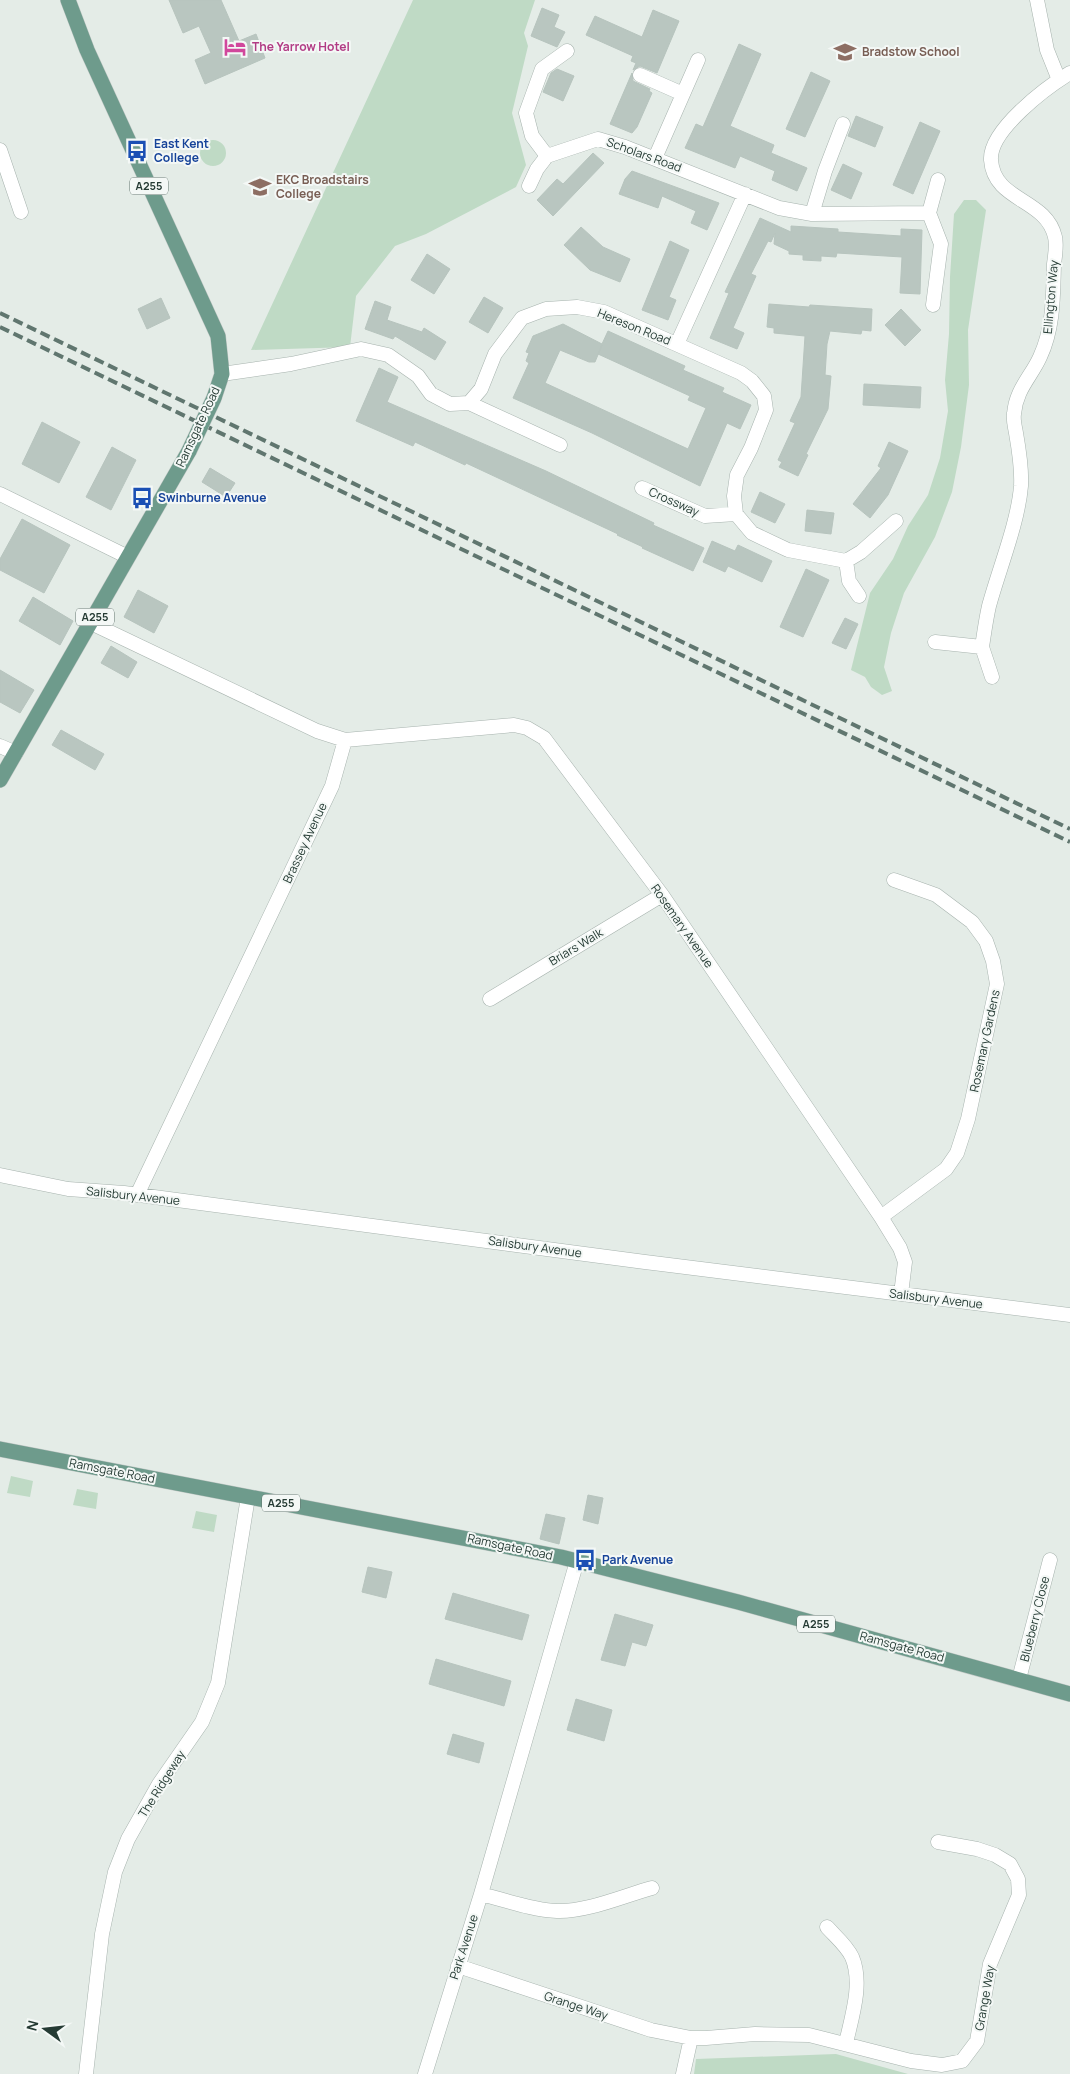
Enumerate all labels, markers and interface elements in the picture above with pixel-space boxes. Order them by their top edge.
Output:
hotel icon: The Yarrow Hotel [222,34,248,60]
place label: The Yarrow Hotel [252,38,350,55]
school or university icon: Bradstow School [832,39,858,65]
place label: Bradstow School [862,43,960,60]
street label: Scholars Road [604,133,684,176]
place label: East Kent College [154,135,209,166]
bus stop icon: East Kent College [124,138,150,164]
place label: EKC Broadstairs College [276,171,369,202]
school or university icon: EKC Broadstairs College [247,174,273,200]
road number: A255 [130,178,168,195]
street label: Ellington Way [1039,259,1062,335]
street label: Hereson Road [595,304,673,349]
street label: Ramsgate Road [171,384,224,470]
street label: Crossway [646,483,703,520]
bus stop icon: Swinburne Avenue [129,485,155,511]
place label: Swinburne Avenue [158,489,266,506]
road number: A255 [76,608,114,626]
street label: Brassey Avenue [278,800,331,886]
street label: Rosemary Avenue [647,880,718,971]
street label: Briars Walk [546,923,607,969]
street label: Rosemary Gardens [965,988,1004,1094]
street label: Salisbury Avenue [85,1182,181,1209]
street label: Salisbury Avenue [487,1232,583,1261]
street label: Salisbury Avenue [888,1284,984,1313]
street label: Ramsgate Road [68,1454,156,1487]
road number: A255 [262,1495,300,1512]
street label: Ramsgate Road [466,1529,554,1564]
bus stop icon: Park Avenue [572,1547,598,1573]
place label: Park Avenue [602,1551,673,1568]
street label: Blueberry Close [1016,1574,1053,1663]
road number: A255 [797,1616,835,1632]
street label: Ramsgate Road [858,1627,946,1666]
street label: The Ridgeway [134,1746,189,1821]
street label: Park Avenue [445,1912,482,1982]
street label: Grange Way [970,1963,999,2032]
street label: Grange Way [542,1987,611,2024]
north arrow [20,2004,70,2054]
text: N [21,2018,42,2033]

